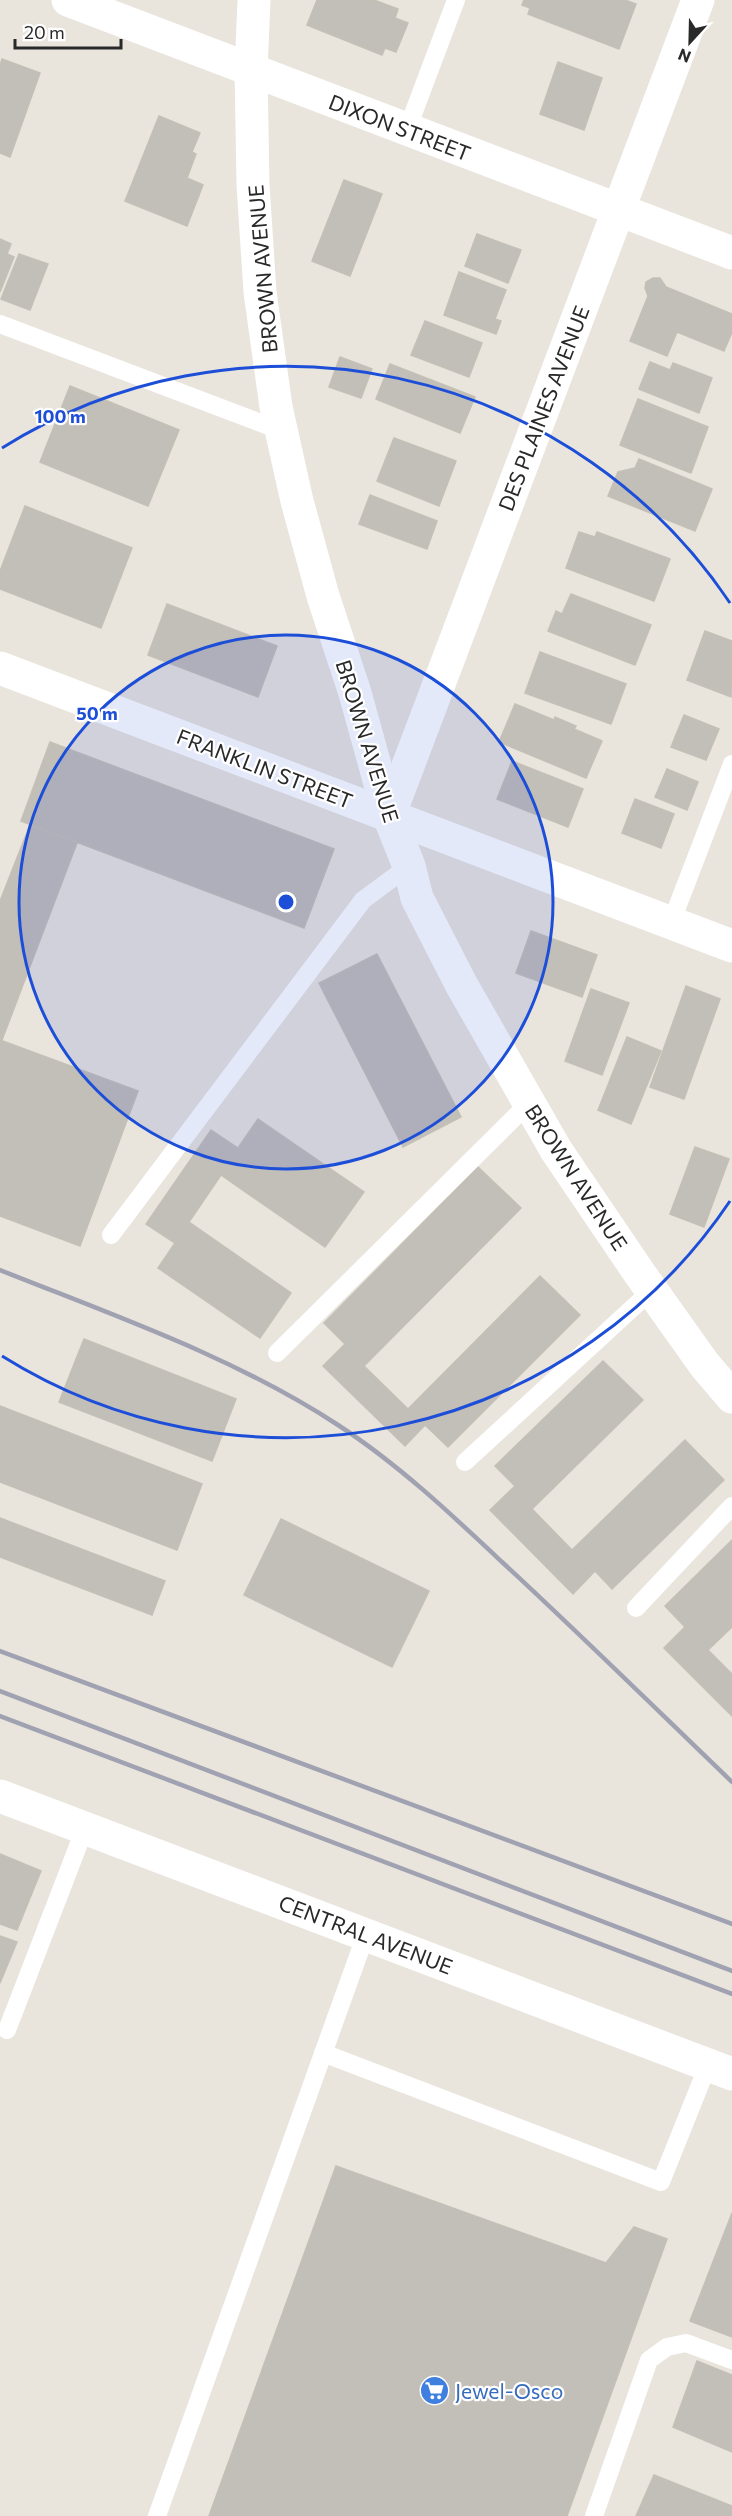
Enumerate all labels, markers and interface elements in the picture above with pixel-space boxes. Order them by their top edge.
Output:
scale bar [15,12,122,50]
north arrow [660,12,720,72]
text: 20 m [24,21,65,43]
text: N [675,45,693,67]
street label: DIXON STREET [326,88,474,166]
street label: BROWN AVENUE [242,184,282,354]
street label: DES PLAINES AVENUE [492,302,594,514]
text: 100 m [34,405,86,427]
street label: BROWN AVENUE [331,657,405,825]
text: 50 m [76,702,118,724]
street label: FRANKLIN STREET [174,723,356,813]
centre of rings [276,892,296,912]
street label: BROWN AVENUE [521,1099,633,1255]
street label: CENTRAL AVENUE [276,1889,456,1979]
supermarket icon: Jewel-Osco [418,2374,450,2406]
place label: Jewel-Osco [455,2378,563,2403]

